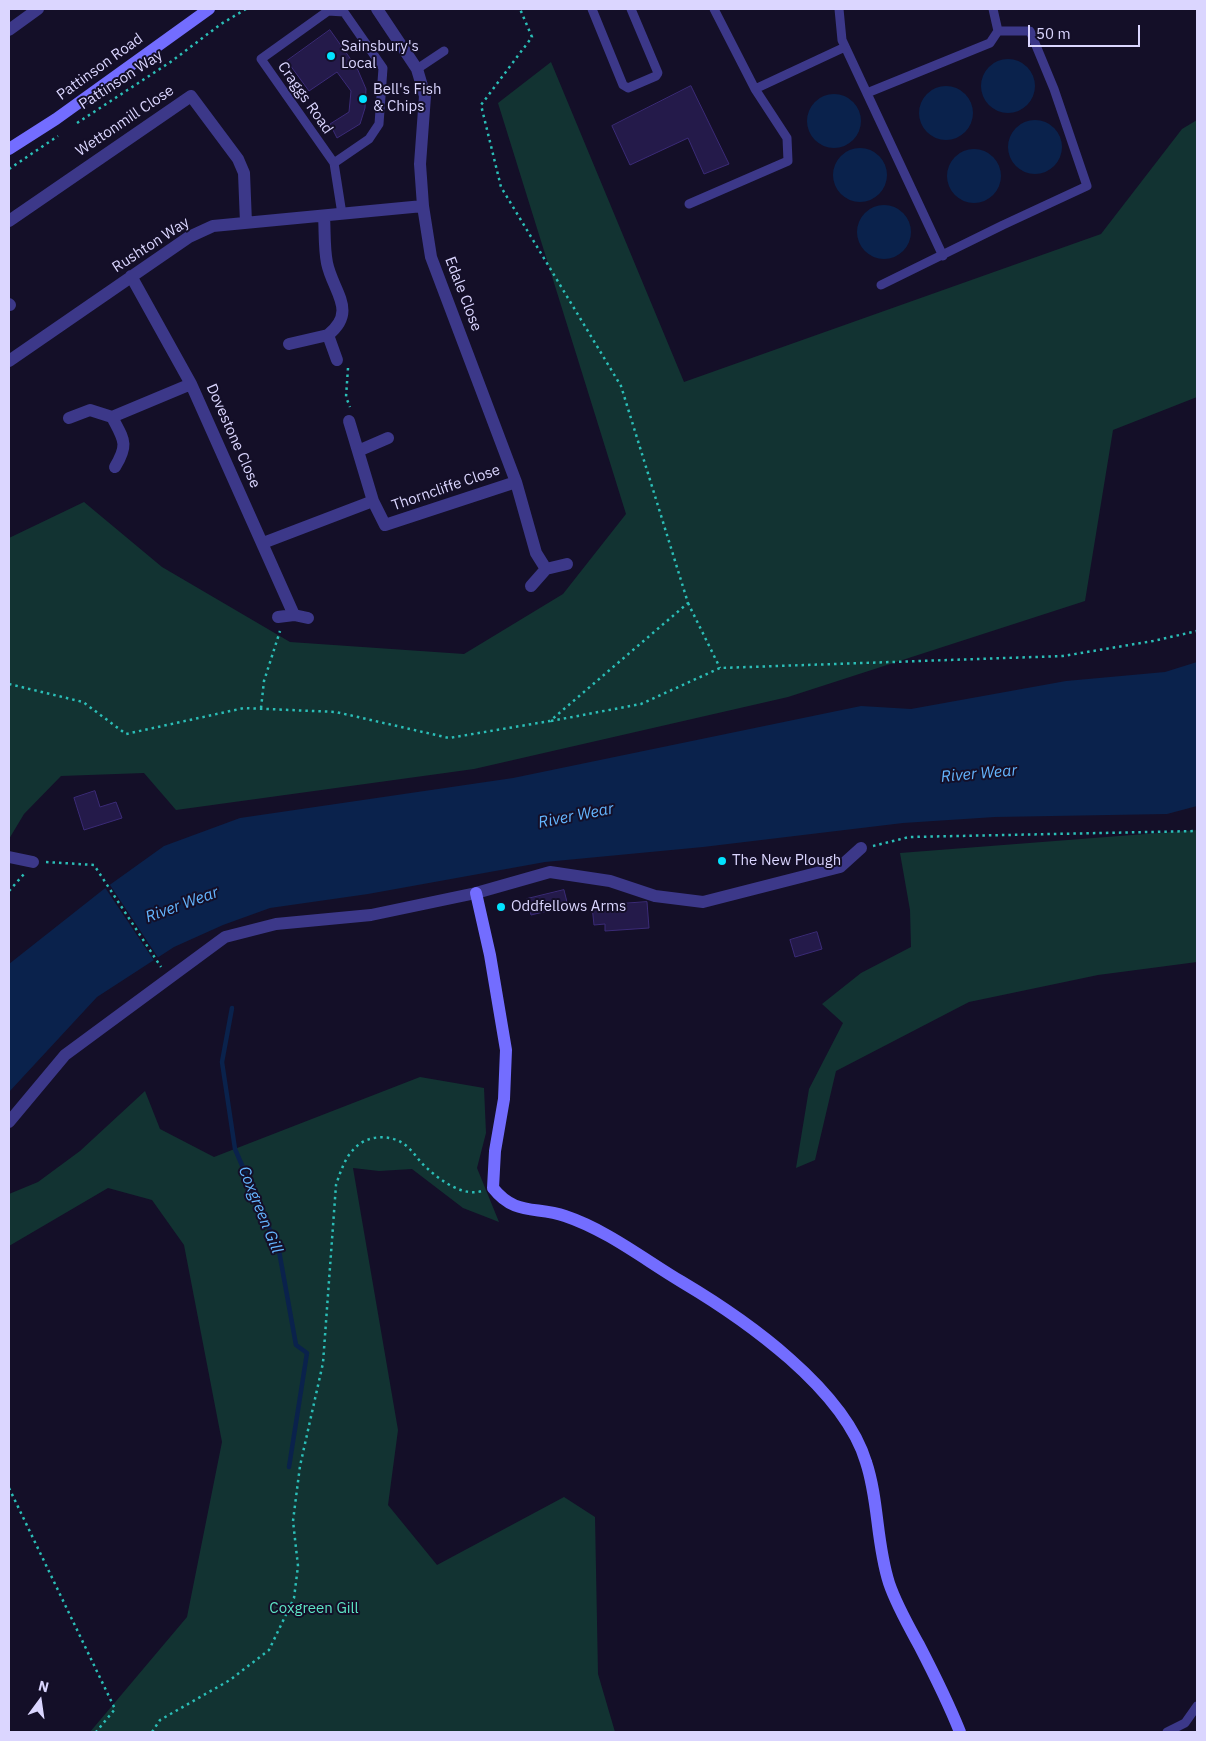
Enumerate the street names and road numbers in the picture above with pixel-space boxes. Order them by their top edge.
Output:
street label: Pattinson Road [54,30,146,104]
street label: Pattinson Way [76,46,166,114]
street label: Craggs Road [274,58,336,138]
street label: Wettonmill Close [73,82,177,160]
street label: Rushton Way [109,213,193,277]
street label: Edale Close [441,254,485,334]
street label: Dovestone Close [202,381,264,491]
street label: Thorncliffe Close [389,461,503,515]

